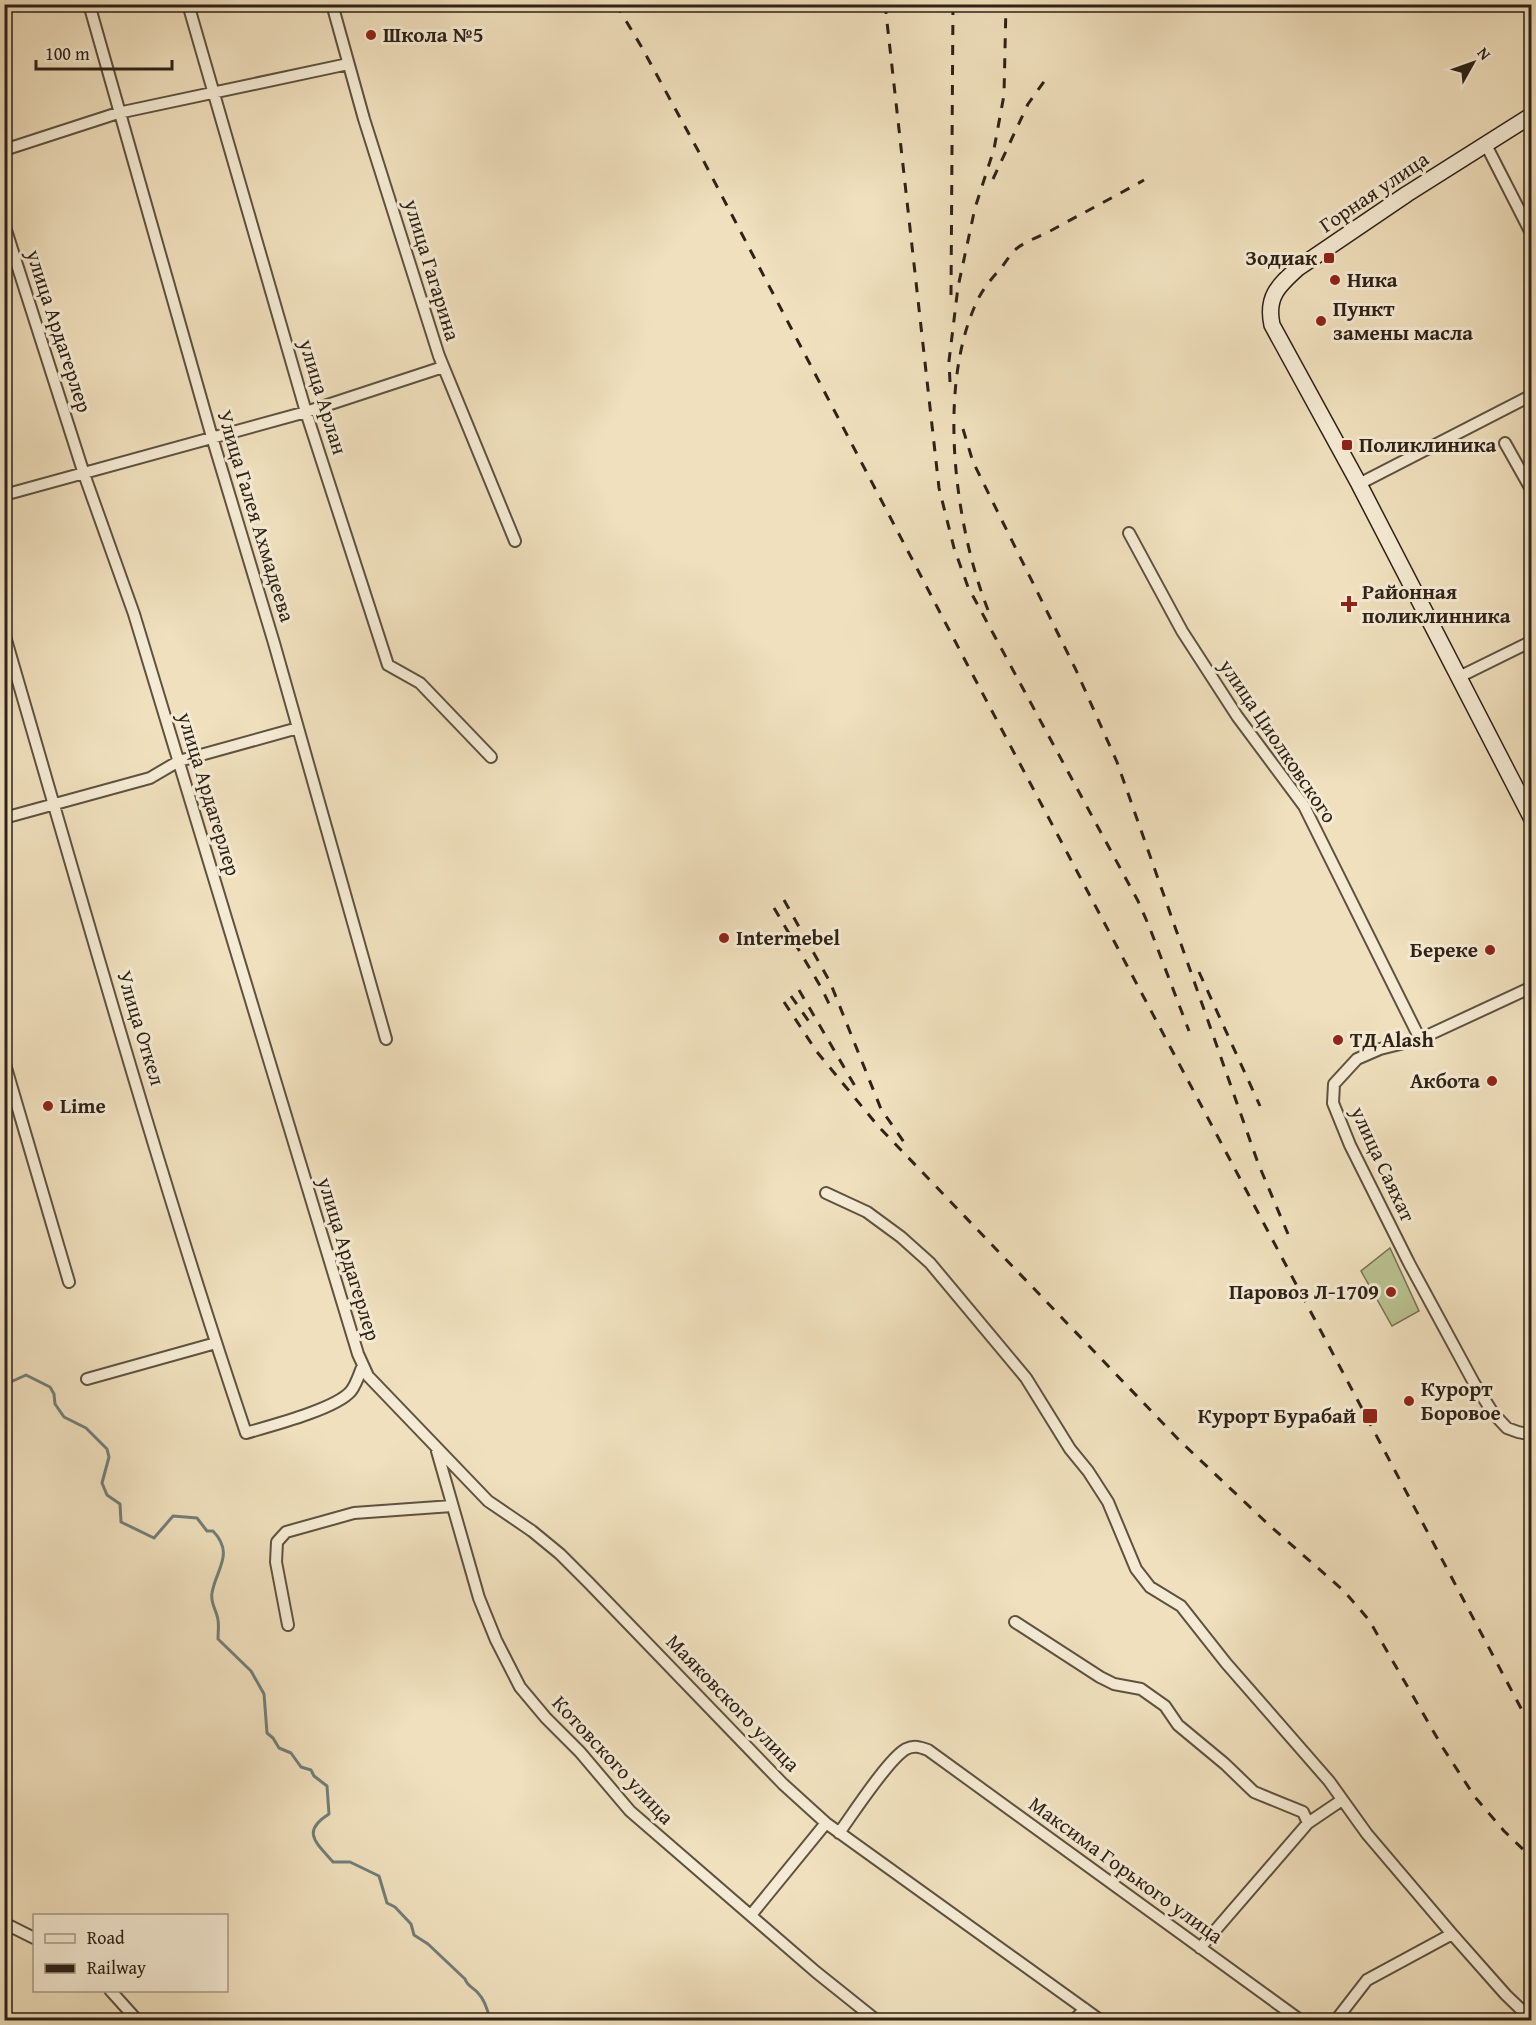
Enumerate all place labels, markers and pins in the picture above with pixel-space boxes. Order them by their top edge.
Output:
place label: Школа №5 [383,19,484,50]
marker: Школа №5 [364,28,378,42]
place label: Зодиак [1245,242,1318,273]
marker: Зодиак [1322,251,1336,265]
place label: Ника [1347,264,1398,295]
marker: Ника [1328,273,1342,287]
place label: Пункт замены масла [1333,293,1473,348]
marker: Пункт замены масла [1314,314,1328,328]
place label: Поликлиника [1359,429,1496,460]
marker: Поликлиника [1340,438,1354,452]
place label: Районная поликлинника [1362,576,1511,631]
marker: Районная поликлинника [1340,595,1358,613]
place label: Intermebel [736,922,841,953]
marker: Intermebel [717,931,731,945]
place label: Береке [1410,934,1478,965]
marker: Береке [1483,943,1497,957]
place label: ТД Alash [1350,1024,1434,1055]
marker: ТД Alash [1331,1033,1345,1047]
place label: Акбота [1410,1065,1480,1096]
marker: Акбота [1485,1074,1499,1088]
place label: Lime [60,1090,106,1121]
marker: Lime [41,1099,55,1113]
place label: Паровоз Л-1709 [1229,1276,1379,1307]
marker: Паровоз Л-1709 [1384,1285,1398,1299]
place label: Курорт Боровое [1421,1373,1501,1428]
marker: Курорт Боровое [1402,1394,1416,1408]
place label: Курорт Бурабай [1198,1400,1356,1431]
marker: Курорт Бурабай [1361,1407,1379,1425]

